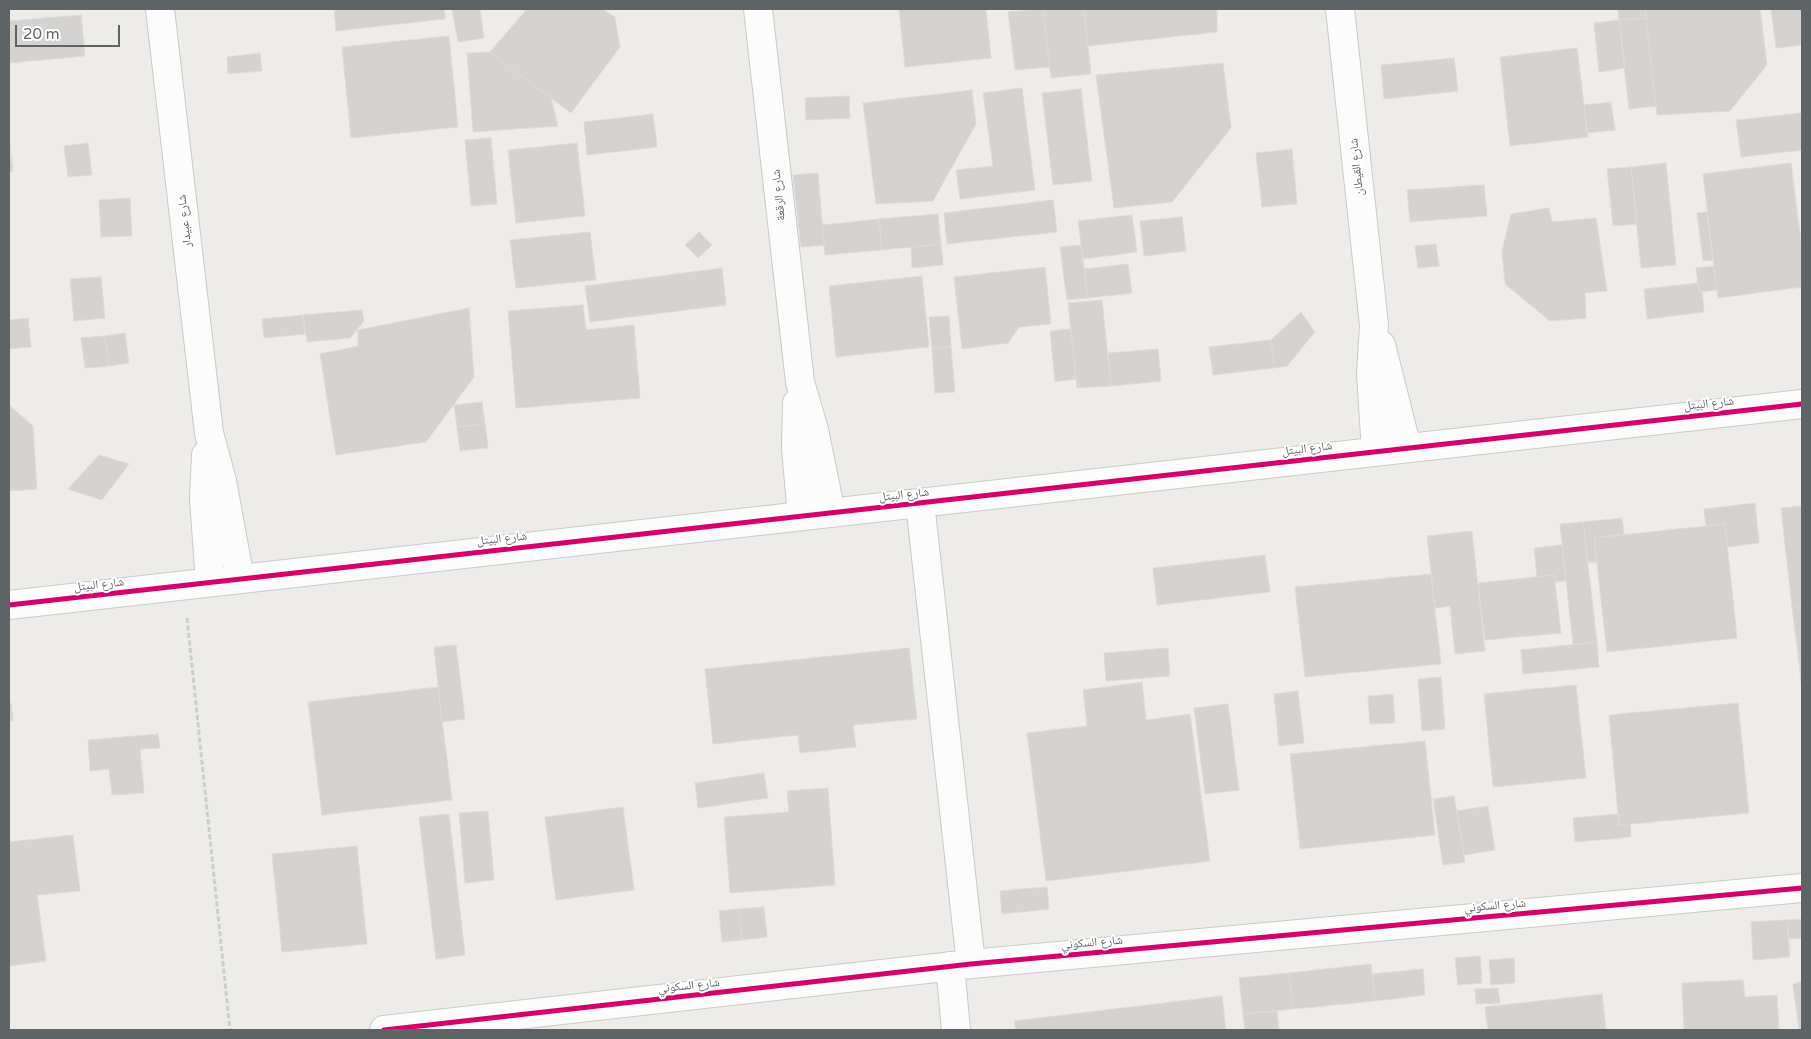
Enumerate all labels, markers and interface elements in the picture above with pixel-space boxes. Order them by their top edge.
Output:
scale bar [18,15,122,47]
text: 20 m [23,25,60,43]
street label: شارع القيطان [1347,137,1367,197]
street label: شارع الرقعة [769,169,789,221]
street label: شارع عبيدار [175,194,195,248]
street label: شارع البيتل [1683,394,1735,414]
street label: شارع البيتل [1281,439,1333,459]
street label: شارع البيتل [878,485,930,505]
street label: شارع البيتل [476,529,528,549]
street label: شارع البيتل [73,575,125,595]
street label: شارع السكوني [1464,896,1526,916]
street label: شارع السكوني [1061,933,1123,953]
street label: شارع السكوني [657,976,721,996]

